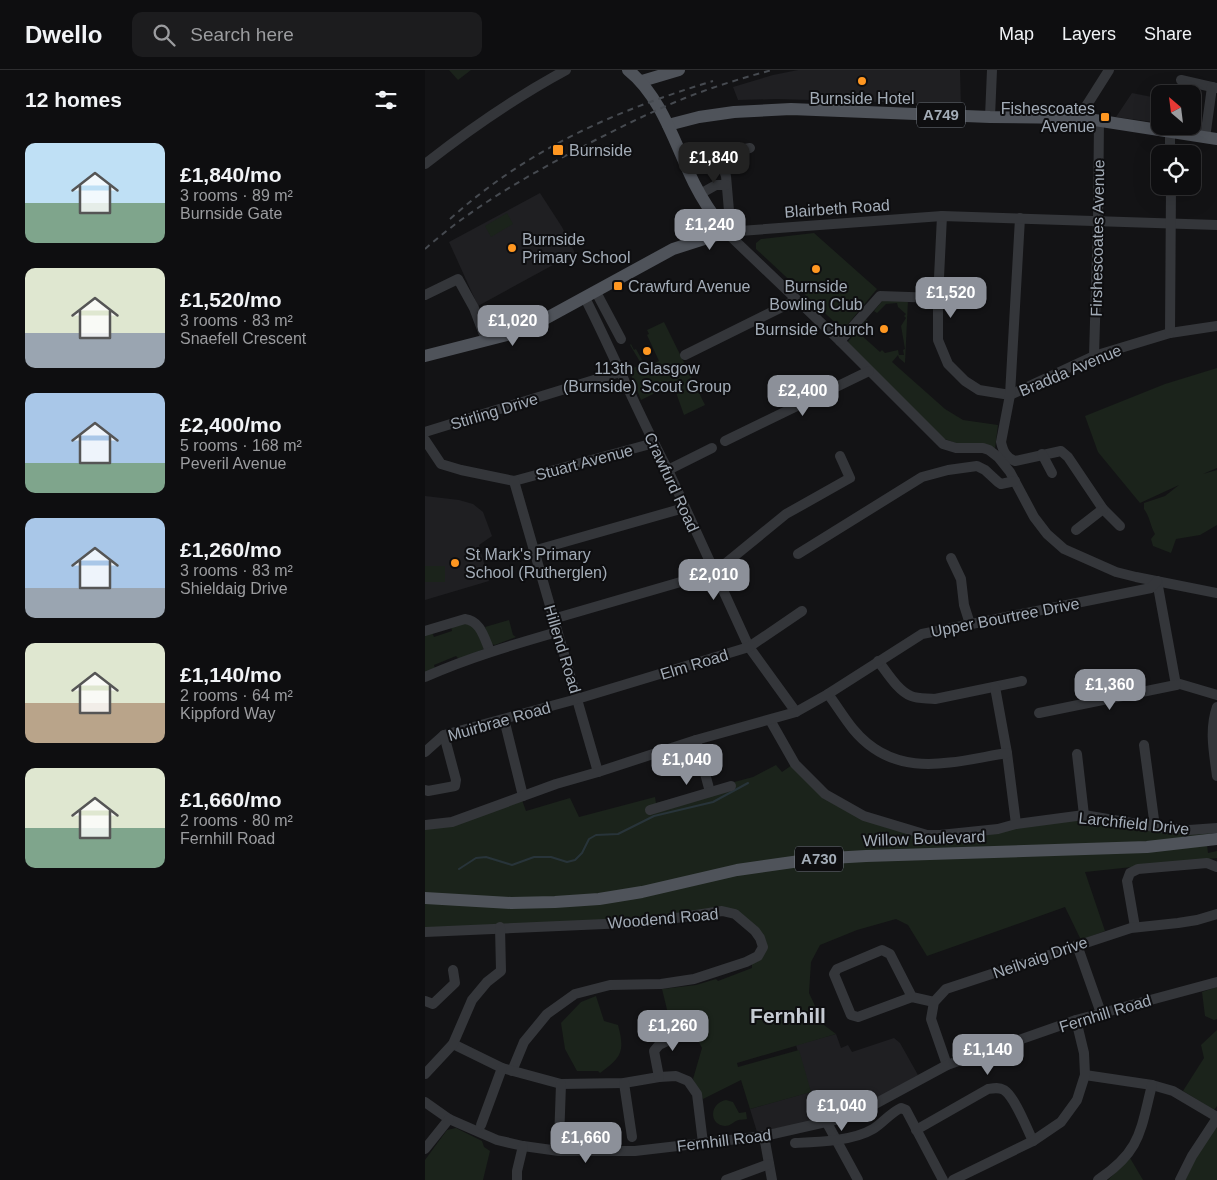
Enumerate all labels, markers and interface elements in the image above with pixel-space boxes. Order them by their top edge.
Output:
search box [132,12,482,57]
text: Dwello [25,21,102,48]
icon: search [150,21,178,49]
text: Search here [190,24,294,45]
text: Map [999,24,1034,44]
text: Layers [1062,24,1116,44]
text: Share [1144,24,1192,44]
marker: Burnside Hotel [856,75,868,87]
north arrow [1151,85,1201,135]
map controls [1151,85,1201,195]
icon: filters [372,86,400,114]
text: 12 homes [25,88,122,111]
place label: Burnside Hotel [810,90,914,107]
place label: Fishescoates Avenue [1001,100,1095,135]
road number: A749 [917,102,965,128]
marker: Fishescoates Avenue [1099,111,1111,123]
place label: Burnside [569,142,632,159]
pin: £1,840 [673,142,755,184]
marker: Burnside [551,143,565,157]
button: locate [1151,145,1201,195]
text: £1,840 [690,149,738,166]
street label: Firshescoates Avenue [1088,159,1107,317]
icon: home [65,163,125,223]
text: £1,840/mo [180,163,282,186]
text: 3 rooms · 89 m² [180,187,293,204]
street label: Blairbeth Road [784,196,890,221]
text: Burnside Gate [180,205,282,222]
pin: £1,240 [669,208,751,251]
text: £1,240 [686,216,734,233]
place label: Burnside Primary School [522,231,630,266]
marker: Burnside Primary School [506,242,518,254]
marker: Burnside Bowling Club [810,263,822,275]
pin: £1,520 [910,276,992,319]
place label: Crawfurd Avenue [628,278,751,295]
place label: Burnside Bowling Club [769,278,863,313]
marker: Crawfurd Avenue [612,280,624,292]
text: £1,520 [927,284,975,301]
icon: home [65,288,125,348]
text: £1,520/mo [180,288,282,311]
pin: £1,020 [472,304,554,347]
text: 3 rooms · 83 m² [180,312,293,329]
text: £1,020 [489,312,537,329]
place label: Burnside Church [755,321,874,338]
marker: Burnside Church [878,323,890,335]
text: Snaefell Crescent [180,330,306,347]
street label: Bradda Avenue [1017,341,1124,400]
marker: 113th Glasgow (Burnside) Scout Group [641,345,653,357]
place label: 113th Glasgow (Burnside) Scout Group [563,360,731,395]
pin: £2,400 [762,374,844,417]
text: £2,400 [779,382,827,399]
street label: Stirling Drive [448,390,540,433]
icon: home [65,413,125,473]
text: £2,400/mo [180,413,282,436]
street label: Crawfurd Road [641,430,702,535]
text: 5 rooms · 168 m² [180,437,302,454]
street label: Stuart Avenue [534,441,635,484]
text: Peveril Avenue [180,455,286,472]
icon: home [65,538,125,598]
text: £1,260/mo [180,538,282,561]
place label: St Mark's Primary School (Rutherglen) [465,546,607,581]
marker: St Mark's Primary School (Rutherglen) [449,557,461,569]
pin: £2,010 [673,558,755,601]
text: 3 rooms · 83 m² [180,562,293,579]
text: £2,010 [690,566,738,583]
text: Shieldaig Drive [180,580,288,597]
street label: Upper Bourtree Drive [929,595,1081,640]
street label: Hillend Road [541,603,584,695]
street label: Elm Road [658,646,730,683]
icon: home [65,663,125,723]
text: £1,140/mo [180,663,282,686]
pin: £1,360 [1069,668,1151,711]
text: £1,360 [1086,676,1134,693]
text: 2 rooms · 64 m² [180,687,293,704]
street label: Muirbrae Road [446,699,552,744]
text: Kippford Way [180,705,275,722]
pin: £1,040 [646,744,728,786]
text: £1,040 [663,751,711,768]
icon: home [65,788,125,848]
text: £1,660/mo [180,788,282,811]
street label: Larchfield Drive [1078,809,1190,838]
text: 2 rooms · 80 m² [180,812,293,829]
street label: Willow Boulevard [862,828,986,849]
text: Fernhill Road [180,830,275,847]
road number: A730 [795,846,843,872]
street label: Woodend Road [607,905,719,932]
street label: Neilvaig Drive [991,933,1090,982]
street label: Fernhill Road [1057,991,1153,1036]
district label: Fernhill [750,1004,826,1027]
pin: £1,260 [632,1010,714,1052]
text: £1,260 [649,1017,697,1034]
pin: £1,140 [947,1034,1029,1076]
text: £1,140 [964,1041,1012,1058]
pin: £1,040 [801,1090,883,1132]
text: £1,040 [818,1097,866,1114]
pin: £1,660 [545,1122,627,1164]
street label: Fernhill Road [676,1126,772,1155]
text: £1,660 [562,1129,610,1146]

